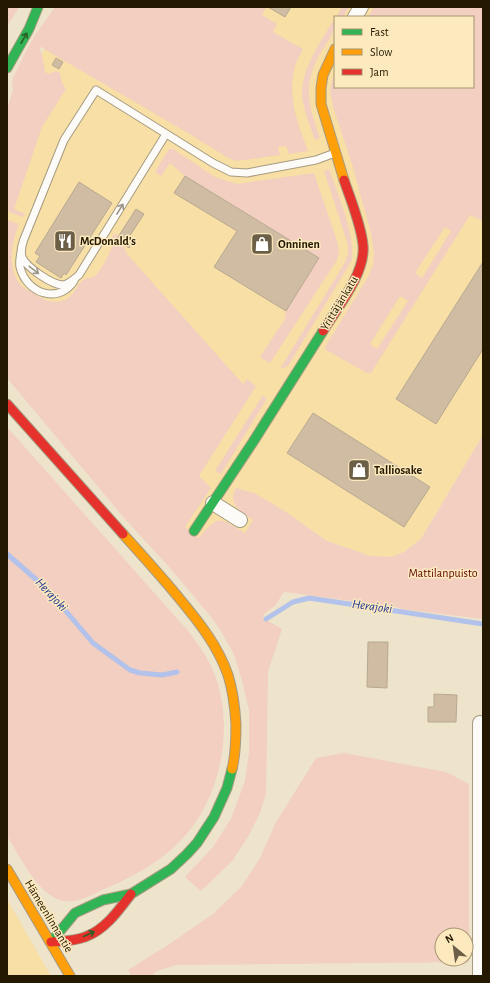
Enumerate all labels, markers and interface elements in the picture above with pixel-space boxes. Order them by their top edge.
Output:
legend [334,16,474,88]
text: Fast [370,26,389,38]
one-way arrow [20,32,28,44]
text: Slow [370,46,392,58]
text: Jam [370,66,389,78]
one-way arrow [117,203,125,215]
restaurant icon: McDonald's [52,228,78,254]
shop icon: Onninen [249,231,275,257]
place label: McDonald's [80,235,136,247]
place label: Onninen [278,238,320,250]
one-way arrow [29,266,40,274]
street label: Yrittäjänkatu [318,274,361,333]
shop icon: Talliosake [346,457,372,483]
place label: Talliosake [374,464,423,476]
park label: Mattilanpuisto [408,567,478,579]
water label: Herajoki [33,576,70,614]
water label: Herajoki [351,598,393,616]
street label: Hämeenlinnantie [23,878,75,954]
north arrow [434,927,474,967]
one-way arrow [83,930,95,937]
text: N [443,932,455,945]

